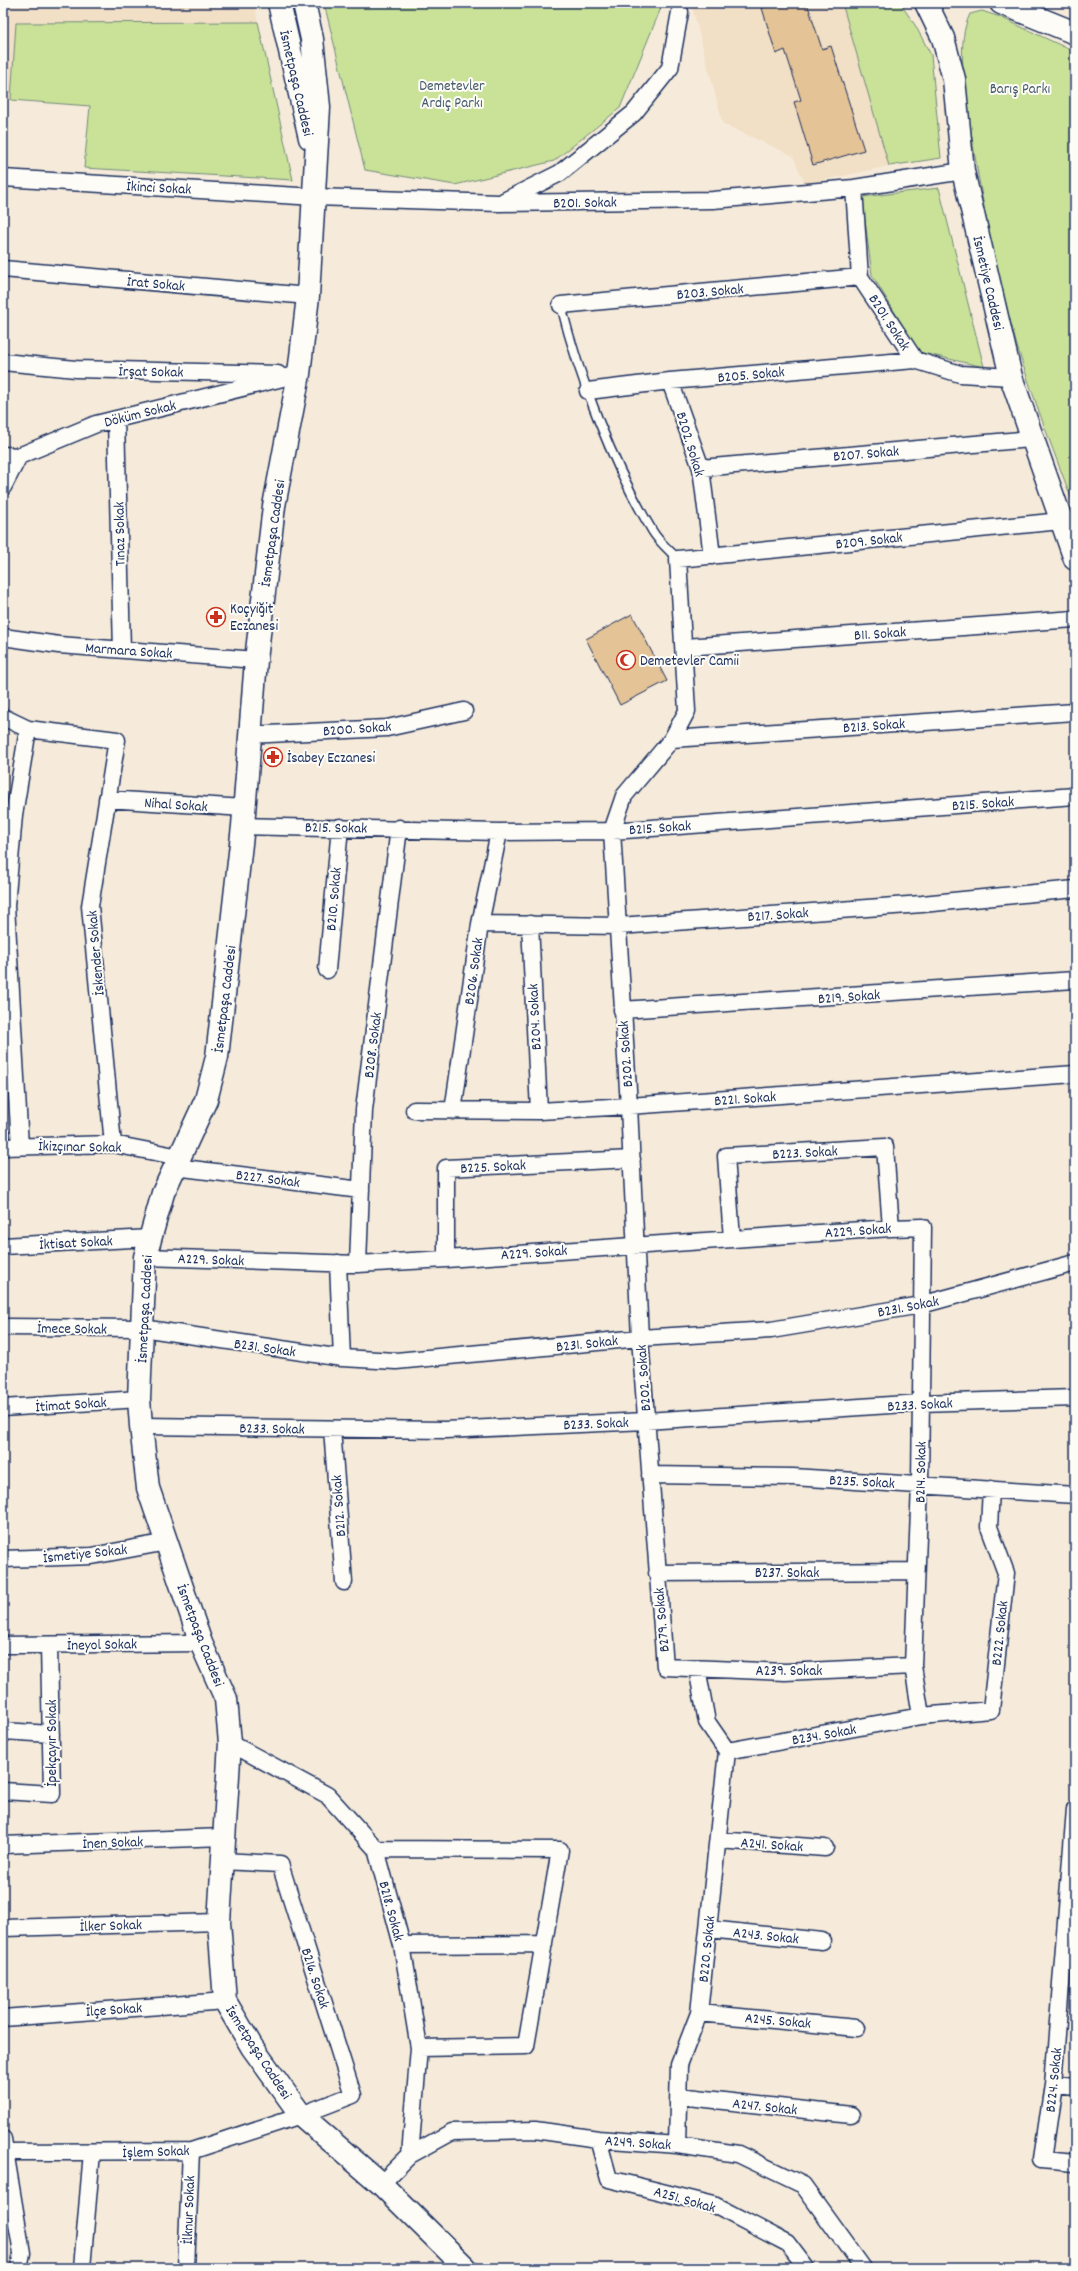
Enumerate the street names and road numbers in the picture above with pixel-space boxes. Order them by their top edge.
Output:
street label: İsmetpaşa Caddesi [272,28,318,139]
street label: İkinci Sokak [126,176,192,202]
street label: B201. Sokak [553,192,617,216]
street label: İsmetiye Caddesi [966,234,1009,333]
street label: İrat Sokak [126,271,186,298]
street label: B203. Sokak [676,279,745,307]
street label: B201. Sokak [862,290,915,356]
street label: İrşat Sokak [118,361,184,385]
street label: B205. Sokak [717,362,786,390]
street label: Döküm Sokak [102,395,179,434]
street label: B202. Sokak [669,409,709,480]
street label: B207. Sokak [832,441,900,469]
street label: İsmetpaşa Caddesi [256,478,292,588]
street label: Tınaz Sokak [109,502,133,566]
street label: B209. Sokak [835,528,904,556]
street label: B11. Sokak [853,622,907,648]
street label: Marmara Sokak [85,638,173,666]
street label: B213. Sokak [842,714,906,740]
street label: B200. Sokak [322,717,392,743]
street label: B215. Sokak [951,792,1015,818]
street label: Nihal Sokak [143,793,208,819]
street label: B215. Sokak [628,816,692,842]
street label: B215. Sokak [305,817,367,841]
street label: B210. Sokak [321,866,349,932]
street label: B217. Sokak [747,903,809,929]
street label: İskender Sokak [82,909,112,996]
street label: B206. Sokak [459,936,491,1006]
street label: İsmetpaşa Caddesi [208,944,244,1054]
street label: B204. Sokak [523,983,549,1051]
street label: B219. Sokak [817,985,881,1011]
street label: B208. Sokak [359,1011,389,1080]
street label: B202. Sokak [614,1020,640,1088]
street label: B221. Sokak [713,1087,777,1113]
street label: İkizçınar Sokak [38,1136,122,1160]
street label: B223. Sokak [772,1141,838,1167]
street label: B225. Sokak [460,1155,526,1181]
street label: B227. Sokak [234,1165,301,1195]
street label: A229. Sokak [824,1219,892,1245]
street label: İktisat Sokak [39,1231,113,1257]
street label: A229. Sokak [500,1241,568,1267]
street label: A229. Sokak [177,1249,245,1273]
street label: İsmetpaşa Caddesi [132,1254,160,1364]
street label: B231. Sokak [876,1291,941,1325]
street label: İmece Sokak [37,1318,107,1342]
street label: B231. Sokak [555,1331,619,1359]
street label: B231. Sokak [232,1334,297,1364]
street label: B202. Sokak [632,1344,658,1412]
street label: İtimat Sokak [35,1393,108,1419]
street label: B233. Sokak [887,1393,953,1419]
street label: B233. Sokak [563,1413,629,1437]
street label: B233. Sokak [239,1418,305,1442]
street label: B214. Sokak [910,1441,934,1503]
street label: B235. Sokak [828,1470,895,1496]
street label: B212. Sokak [327,1474,353,1538]
street label: İsmetiye Sokak [42,1540,128,1570]
street label: B237. Sokak [755,1563,819,1585]
street label: İsmetpaşa Caddesi [170,1581,229,1690]
street label: B279. Sokak [649,1587,677,1653]
street label: B222. Sokak [987,1600,1015,1667]
street label: İneyol Sokak [67,1634,137,1658]
street label: A239. Sokak [756,1661,822,1683]
street label: İpekçayır Sokak [42,1699,64,1787]
street label: B234. Sokak [790,1719,858,1752]
street label: İnen Sokak [82,1832,144,1856]
street label: A241. Sokak [740,1833,804,1859]
street label: B218. Sokak [371,1879,409,1944]
street label: İlker Sokak [80,1915,143,1939]
street label: B220. Sokak [694,1915,722,1984]
street label: A243. Sokak [732,1923,800,1951]
street label: B216. Sokak [294,1945,334,2012]
street label: İlçe Sokak [85,1998,143,2024]
street label: İsmetpaşa Caddesi [219,2002,296,2105]
street label: A245. Sokak [744,2008,812,2036]
street label: B224. Sokak [1041,2047,1069,2114]
street label: A247. Sokak [731,2094,798,2122]
street label: A249. Sokak [604,2131,672,2157]
street label: İşlem Sokak [122,2141,190,2165]
street label: İlknur Sokak [178,2175,202,2245]
street label: A251. Sokak [651,2182,718,2220]

